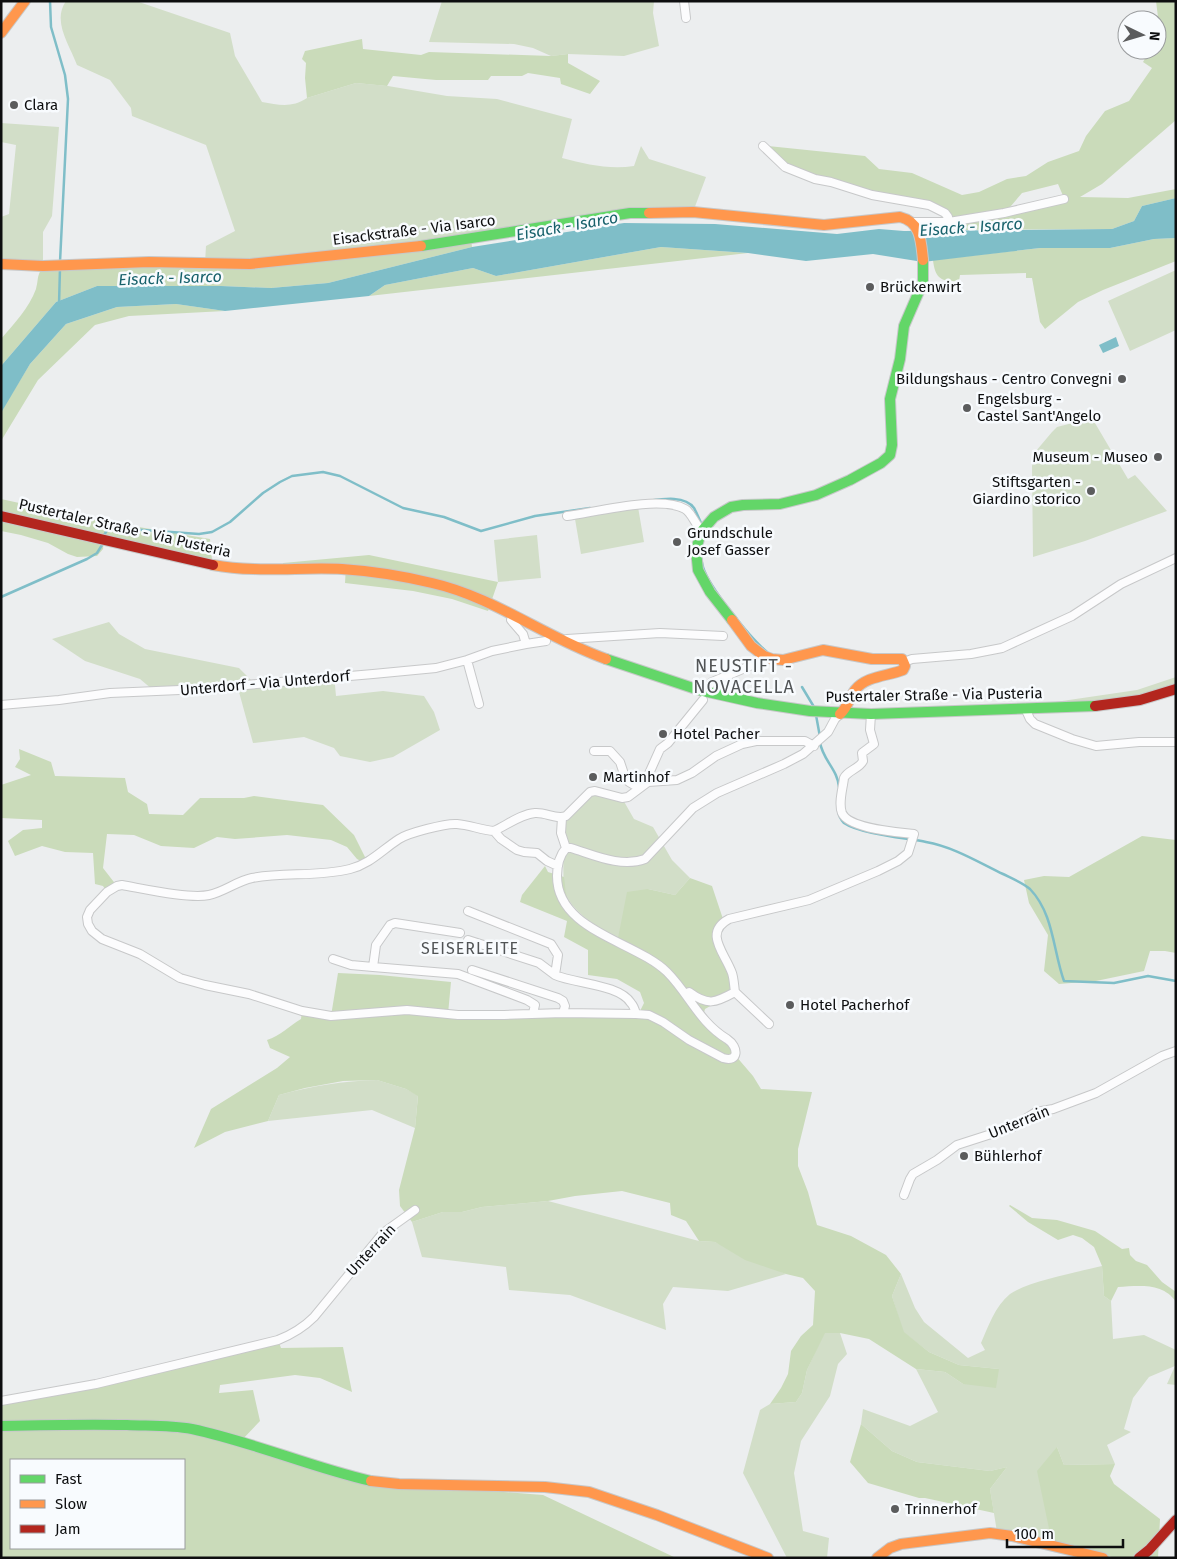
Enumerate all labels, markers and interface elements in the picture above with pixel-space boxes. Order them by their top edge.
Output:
north arrow [1117,10,1167,60]
text: N [1146,31,1163,41]
place label: Clara [24,96,58,114]
marker: Clara [8,99,20,111]
water label: Eisack - Isarco [514,208,620,244]
street label: Eisackstraße - Via Isarco [331,211,497,249]
water label: Eisack - Isarco [919,214,1023,240]
water label: Eisack - Isarco [118,267,222,289]
place label: Brückenwirt [880,278,962,296]
marker: Brückenwirt [864,281,876,293]
place label: Bildungshaus - Centro Convegni [896,370,1112,388]
marker: Bildungshaus - Centro Convegni [1116,373,1128,385]
place label: Engelsburg - Castel Sant'Angelo [977,390,1101,425]
marker: Engelsburg - Castel Sant'Angelo [961,402,973,414]
place label: Museum - Museo [1032,448,1148,466]
marker: Museum - Museo [1152,451,1164,463]
place label: Stiftsgarten - Giardino storico [972,473,1081,508]
marker: Stiftsgarten - Giardino storico [1085,485,1097,497]
street label: Pustertaler Straße - Via Pusteria [17,495,233,561]
place label: Grundschule Josef Gasser [687,524,773,559]
marker: Grundschule Josef Gasser [671,536,683,548]
district label: NEUSTIFT - NOVACELLA [693,655,795,698]
street label: Unterdorf - Via Unterdorf [179,667,352,699]
street label: Pustertaler Straße - Via Pusteria [825,684,1043,706]
place label: Hotel Pacher [673,725,760,743]
marker: Hotel Pacher [657,728,669,740]
place label: Martinhof [603,768,671,786]
marker: Martinhof [587,771,599,783]
district label: SEISERLEITE [421,939,519,958]
place label: Hotel Pacherhof [800,996,910,1014]
marker: Hotel Pacherhof [784,999,796,1011]
street label: Unterrain [986,1102,1052,1142]
place label: Bühlerhof [974,1147,1042,1165]
marker: Bühlerhof [958,1150,970,1162]
street label: Unterrain [342,1220,400,1280]
legend [10,1459,185,1549]
text: Fast [55,1470,82,1488]
text: Slow [55,1495,87,1513]
place label: Trinnerhof [905,1500,977,1518]
marker: Trinnerhof [889,1503,901,1515]
scale bar [1007,1516,1123,1548]
text: Jam [55,1520,81,1538]
text: 100 m [1014,1525,1054,1543]

